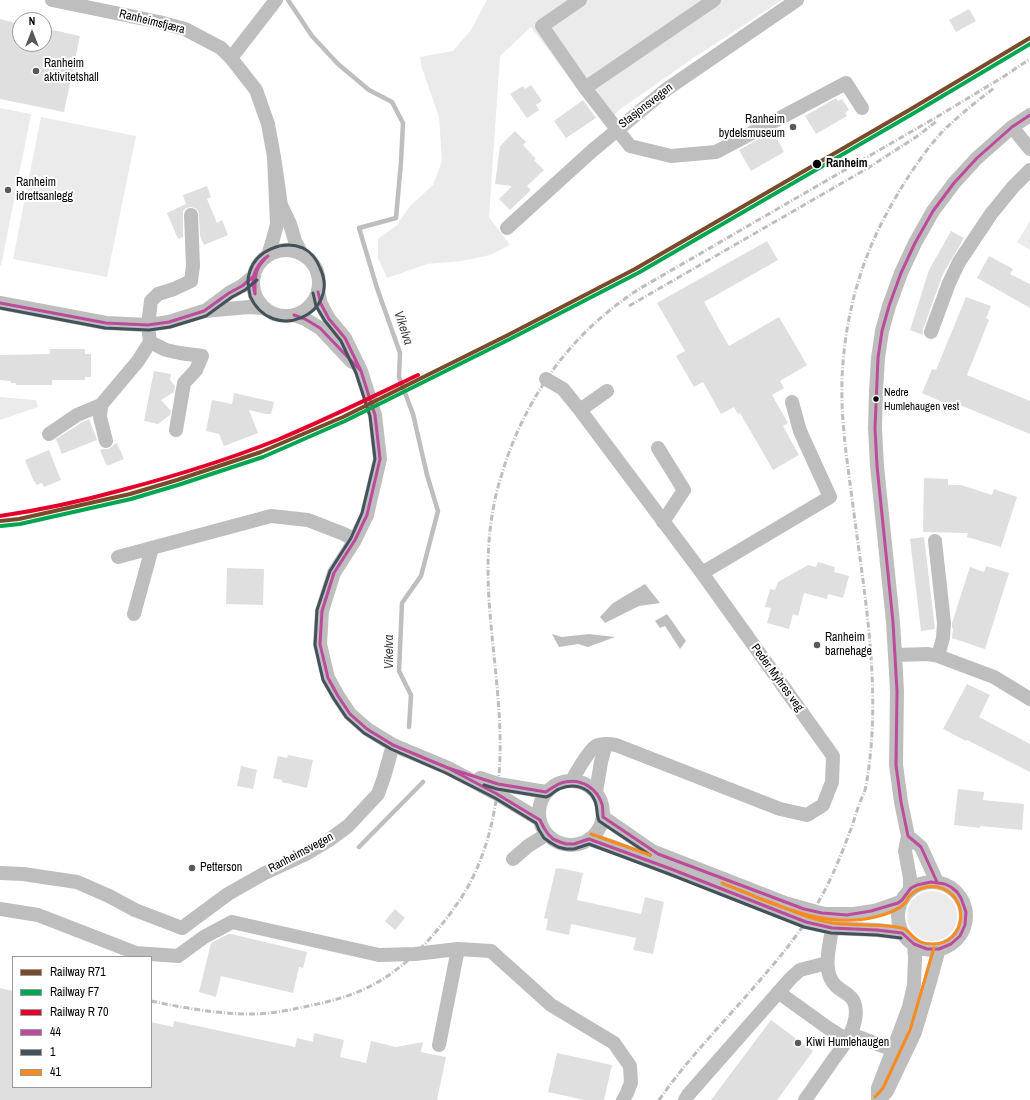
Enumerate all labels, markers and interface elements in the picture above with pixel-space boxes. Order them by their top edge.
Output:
street label: Ranheimsfjæra [118,7,186,37]
north arrow [12,12,52,52]
text: N [29,14,35,28]
place label: Ranheim aktivitetshall [44,57,99,85]
marker: Ranheim aktivitetshall [31,66,41,76]
street label: Stasjonsvegen [616,80,676,132]
place label: Ranheim bydelsmuseum [719,113,785,141]
marker: Ranheim bydelsmuseum [788,122,798,132]
place label: Ranheim [826,157,868,171]
marker: Ranheim [811,158,823,170]
place label: Ranheim idrettsanlegg [16,176,73,204]
marker: Ranheim idrettsanlegg [3,185,13,195]
water label: Vikelva [390,309,416,347]
place label: Nedre Humlehaugen vest [884,386,959,412]
marker: Nedre Humlehaugen vest [871,394,881,404]
place label: Ranheim barnehage [825,631,872,659]
water label: Vikelva [382,635,398,669]
marker: Ranheim barnehage [812,640,822,650]
street label: Peder Myhres veg [748,641,806,715]
street label: Ranheimsvegen [266,830,336,876]
place label: Petterson [200,861,242,875]
marker: Petterson [187,863,197,873]
legend [12,956,152,1088]
text: Railway R71 [50,964,106,980]
text: Railway F7 [50,984,99,1000]
text: Railway R 70 [50,1004,109,1020]
text: 44 [50,1024,61,1040]
place label: Kiwi Humlehaugen [806,1036,889,1050]
marker: Kiwi Humlehaugen [793,1038,803,1048]
text: 1 [50,1044,55,1060]
text: 41 [50,1064,61,1080]

